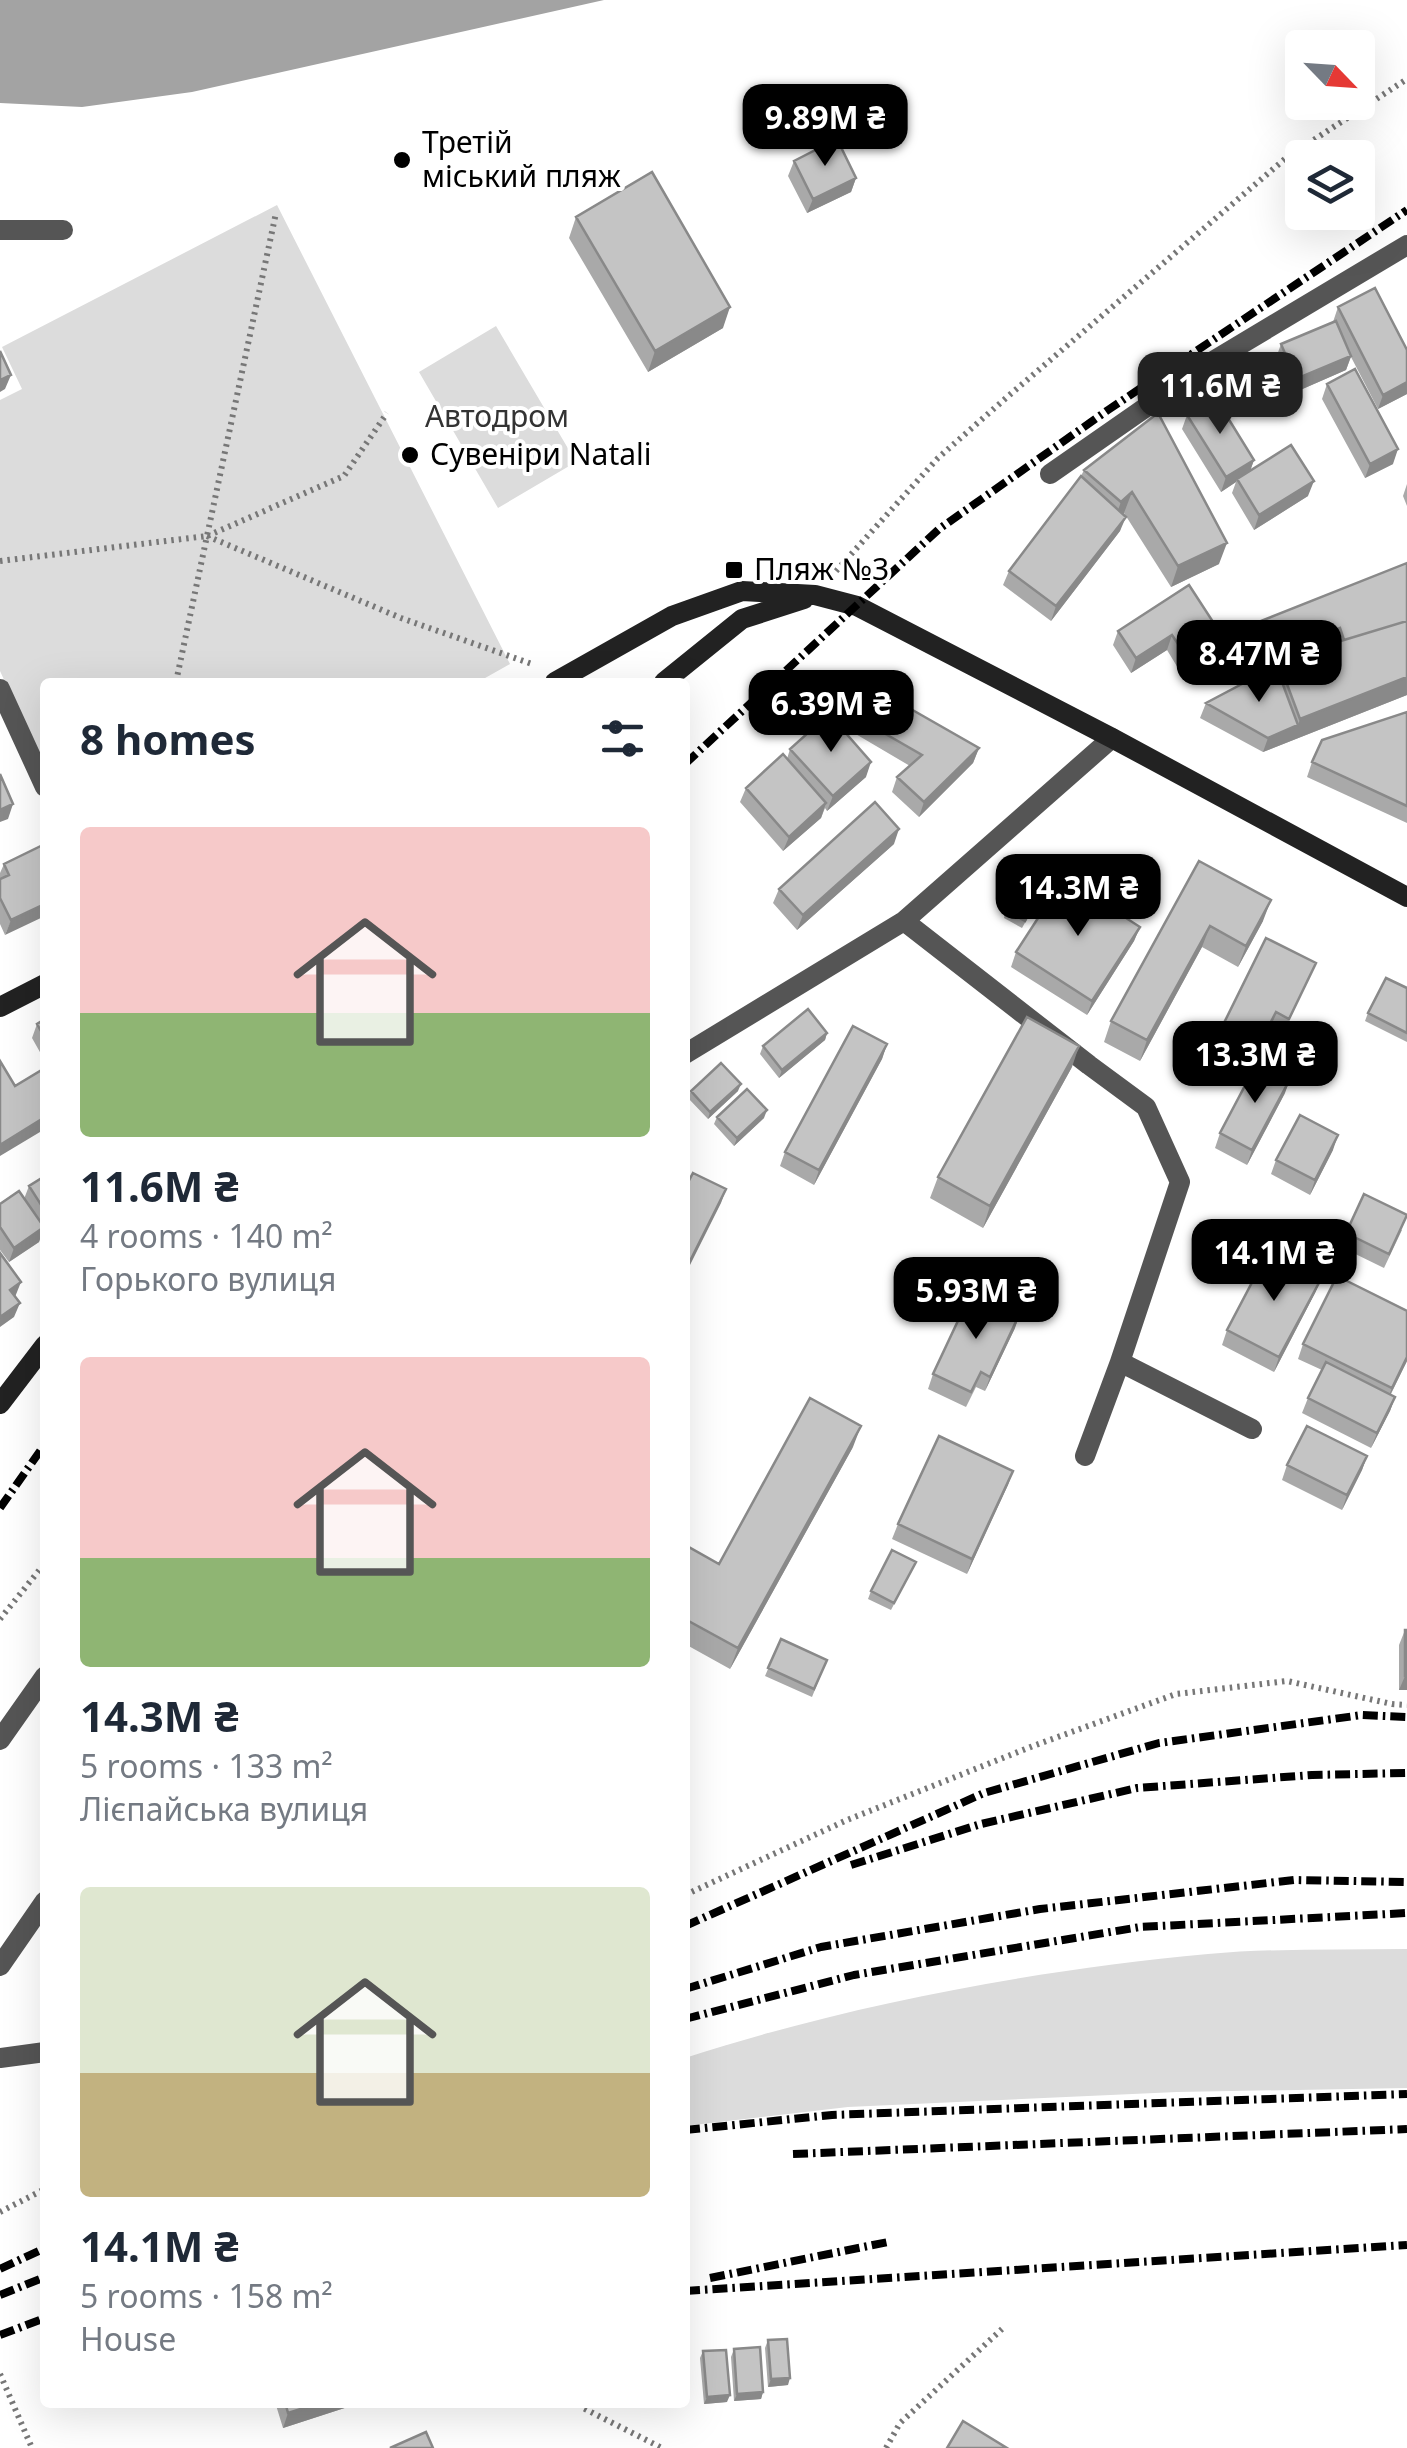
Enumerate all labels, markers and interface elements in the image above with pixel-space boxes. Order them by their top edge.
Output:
north arrow [1285,30,1375,120]
map controls [1285,30,1375,230]
pin: 9.89M ₴ [733,84,917,169]
text: 9.89M ₴ [765,95,885,138]
place label: Третій міський пляж [422,121,621,196]
button: layers [1285,140,1375,230]
marker: Третій міський пляж [391,149,413,171]
pin: 11.6M ₴ [1128,352,1312,437]
text: 11.6M ₴ [1160,363,1280,406]
park label: Автодром [425,395,569,436]
place label: Сувеніри Natali [430,433,652,474]
marker: Сувеніри Natali [399,444,421,466]
place label: Пляж №3 [754,548,889,589]
marker: Пляж №3 [723,559,745,581]
pin: 8.47M ₴ [1167,620,1351,705]
text: 8.47M ₴ [1199,631,1319,674]
pin: 6.39M ₴ [739,670,923,755]
text: 6.39M ₴ [771,681,891,724]
text: 8 homes [80,710,256,767]
icon: filters [595,711,650,766]
pin: 14.3M ₴ [986,854,1170,939]
text: 14.3M ₴ [1018,865,1138,908]
icon: home [275,892,455,1072]
pin: 13.3M ₴ [1163,1021,1347,1106]
text: 13.3M ₴ [1195,1032,1315,1075]
text: 11.6M ₴ [80,1157,238,1214]
text: 4 rooms · 140 m² [80,1214,333,1257]
pin: 14.1M ₴ [1182,1219,1366,1304]
text: 14.1M ₴ [1214,1230,1334,1273]
text: Горького вулиця [80,1257,336,1300]
pin: 5.93M ₴ [884,1257,1068,1342]
text: 5.93M ₴ [916,1268,1036,1311]
icon: home [275,1422,455,1602]
text: 14.3M ₴ [80,1687,238,1744]
text: 5 rooms · 133 m² [80,1744,333,1787]
text: Лієпайська вулиця [80,1787,368,1830]
icon: home [275,1952,455,2132]
text: 14.1M ₴ [80,2217,238,2274]
text: 5 rooms · 158 m² [80,2274,333,2317]
text: House [80,2317,176,2360]

